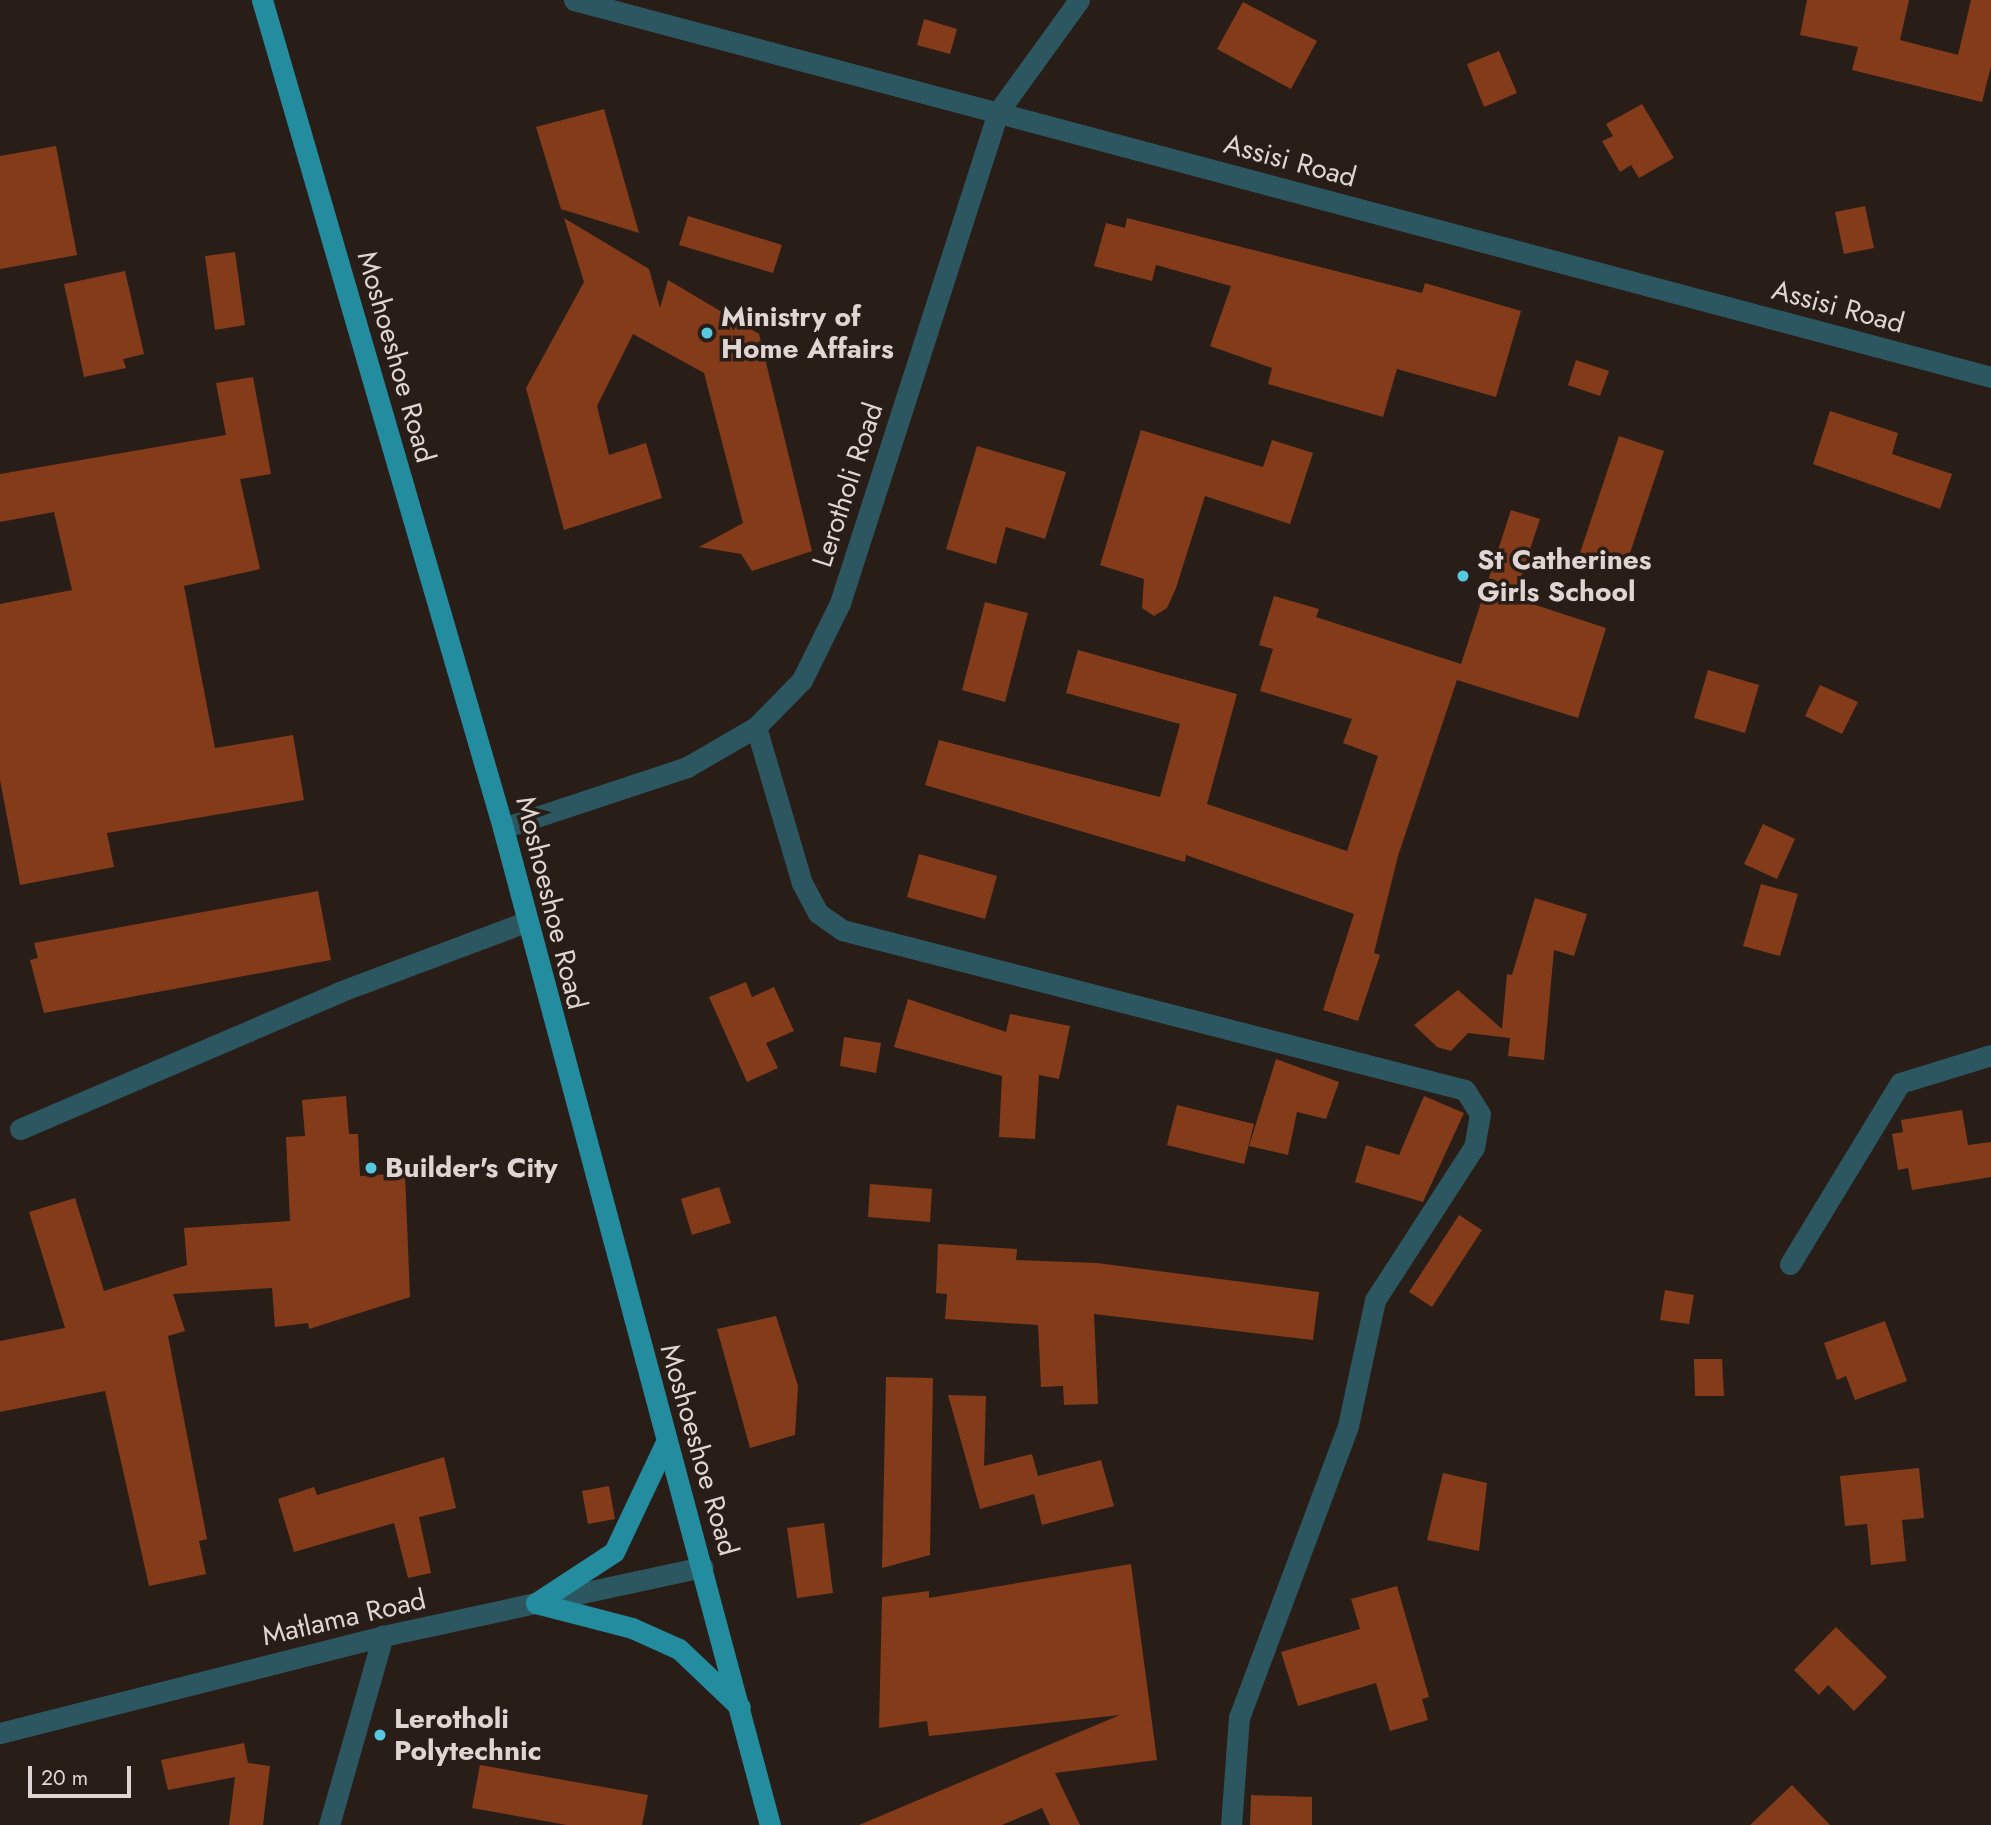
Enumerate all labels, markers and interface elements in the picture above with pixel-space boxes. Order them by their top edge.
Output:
street label: Assisi Road [1220,127,1360,195]
street label: Moshoeshoe Road [350,248,442,466]
street label: Assisi Road [1768,273,1908,341]
place label: Ministry of Home Affairs [721,300,894,366]
marker: Ministry of Home Affairs [699,325,715,341]
street label: Lerotholi Road [806,399,890,571]
place label: St Catherines Girls School [1477,543,1652,609]
marker: St Catherines Girls School [1455,568,1471,584]
street label: Moshoeshoe Road [508,793,594,1013]
place label: Builder's City [385,1151,558,1185]
marker: Builder's City [363,1160,379,1176]
street label: Moshoeshoe Road [653,1341,745,1559]
street label: Matlama Road [259,1583,429,1653]
place label: Lerotholi Polytechnic [394,1702,542,1768]
marker: Lerotholi Polytechnic [372,1727,388,1743]
scale bar [32,1752,135,1796]
text: 20 m [41,1763,88,1793]

